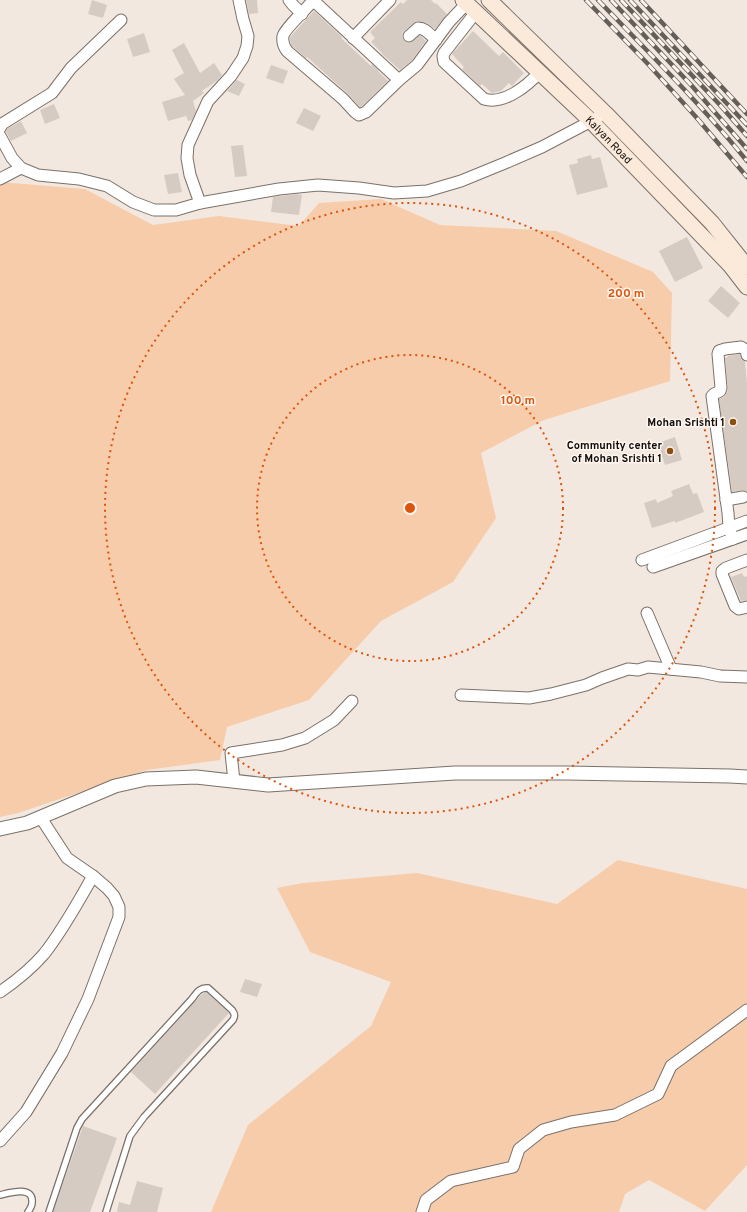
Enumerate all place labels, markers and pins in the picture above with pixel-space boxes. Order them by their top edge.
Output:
place label: Mohan Srishti 1 [647,416,725,430]
marker: Mohan Srishti 1 [728,417,738,427]
place label: Community center of Mohan Srishti 1 [567,439,662,466]
marker: Community center of Mohan Srishti 1 [665,446,675,456]
centre of rings [403,501,417,515]

